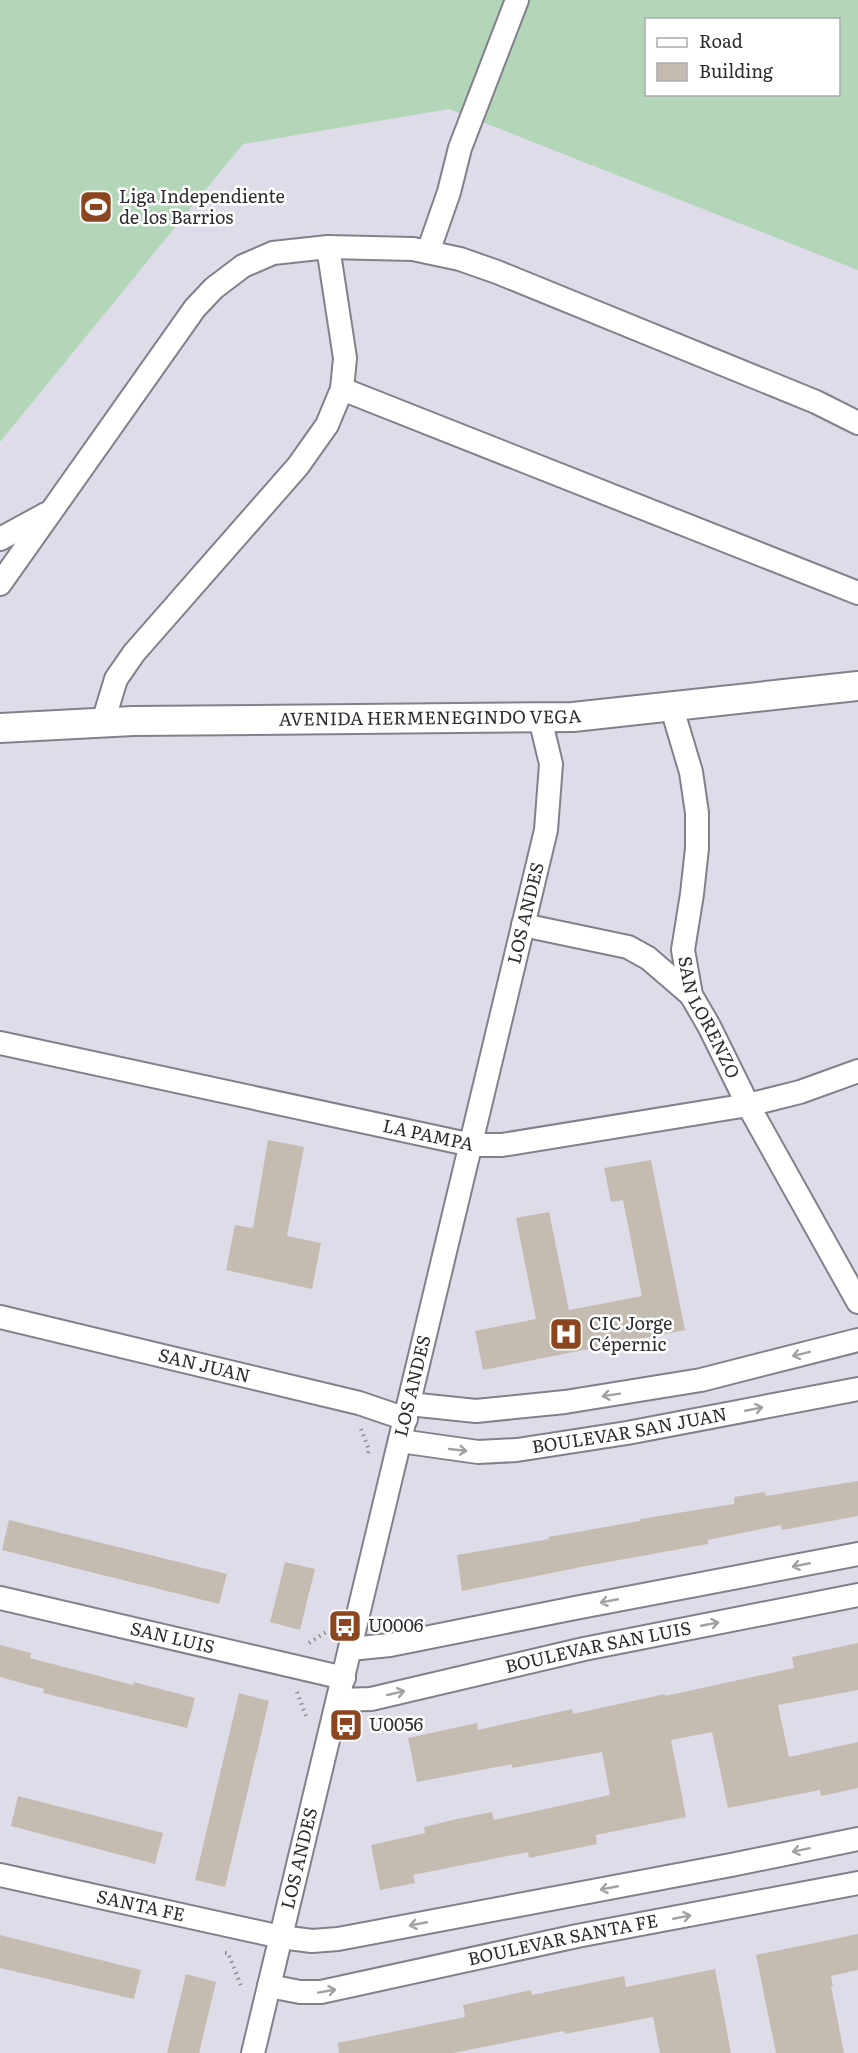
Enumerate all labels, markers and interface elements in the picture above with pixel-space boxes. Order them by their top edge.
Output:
legend [645,18,840,96]
text: Road [699,27,743,54]
text: Building [699,57,774,84]
place label: Liga Independiente de los Barrios [119,182,285,230]
sports icon: Liga Independiente de los Barrios [78,189,114,225]
street label: AVENIDA HERMENEGINDO VEGA [278,701,582,732]
street label: LOS ANDES [499,859,550,966]
street label: SAN LORENZO [672,954,748,1083]
street label: LA PAMPA [380,1111,476,1157]
place label: CIC Jorge Cépernic [589,1309,672,1357]
hospital icon: CIC Jorge Cépernic [548,1316,584,1352]
street label: LOS ANDES [386,1332,437,1439]
street label: SAN JUAN [156,1340,253,1389]
one-way arrow [792,1349,811,1361]
one-way arrow [601,1389,621,1400]
street label: BOULEVAR SAN JUAN [530,1399,729,1460]
one-way arrow [744,1403,763,1414]
one-way arrow [447,1445,467,1456]
one-way arrow [791,1560,811,1571]
one-way arrow [600,1596,619,1607]
bus stop icon: U0006 [327,1608,363,1644]
place label: U0006 [368,1611,424,1638]
street label: BOULEVAR SAN LUIS [502,1613,693,1679]
street label: SAN LUIS [128,1614,217,1659]
one-way arrow [699,1618,719,1629]
one-way arrow [386,1686,405,1698]
bus stop icon: U0056 [328,1707,364,1743]
place label: U0056 [369,1710,424,1737]
street label: LOS ANDES [273,1805,323,1912]
one-way arrow [791,1845,810,1857]
street label: SANTA FE [94,1882,188,1927]
one-way arrow [600,1883,620,1894]
street label: BOULEVAR SANTA FE [465,1906,660,1972]
one-way arrow [672,1911,692,1922]
one-way arrow [408,1919,428,1930]
one-way arrow [317,1985,336,1996]

